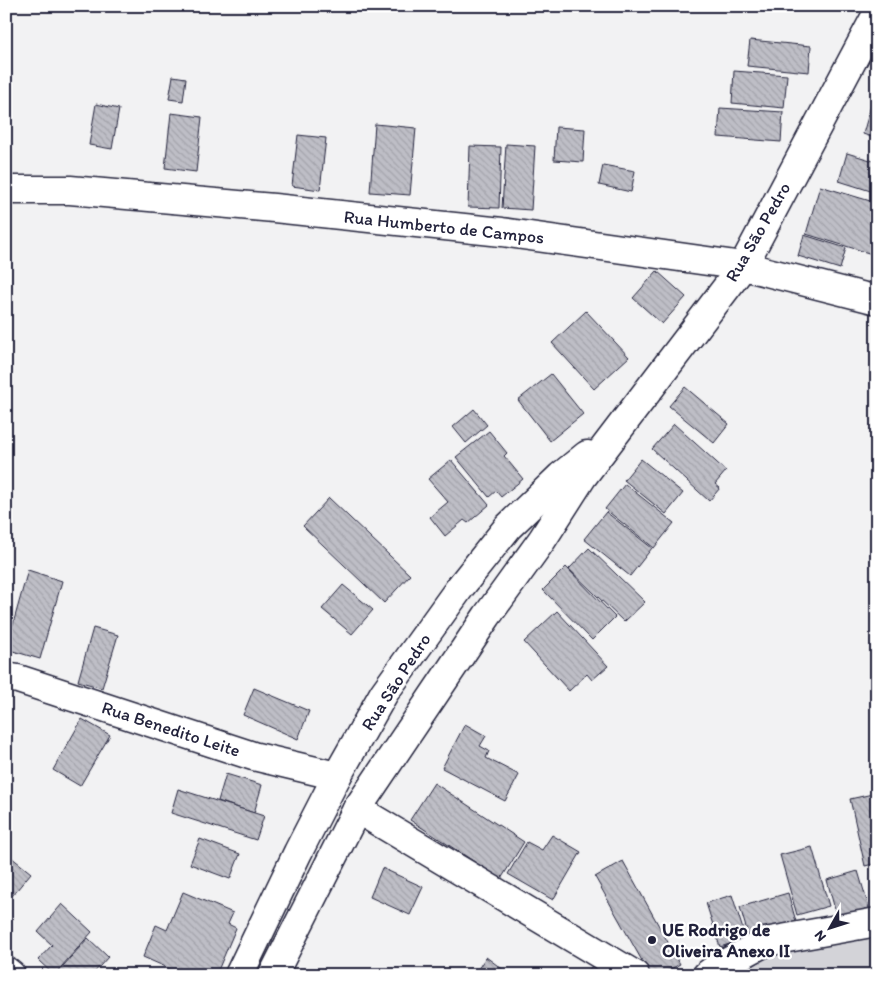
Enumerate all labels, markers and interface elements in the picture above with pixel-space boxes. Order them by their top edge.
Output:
street label: Rua São Pedro [721,178,795,286]
street label: Rua Humberto de Campos [343,206,545,248]
street label: Rua São Pedro [356,629,436,735]
street label: Rua Benedito Leite [99,696,243,762]
north arrow [806,904,856,954]
place label: UE Rodrigo de Oliveira Anexo II [662,919,790,962]
text: N [811,927,830,945]
marker: UE Rodrigo de Oliveira Anexo II [646,934,658,946]

